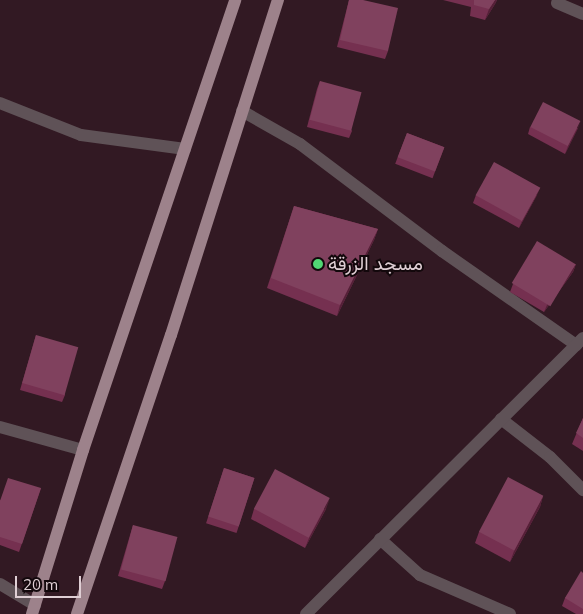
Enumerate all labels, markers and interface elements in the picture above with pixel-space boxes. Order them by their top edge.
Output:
place label: مسجد الزرقة [328,253,423,275]
marker: مسجد الزرقة [312,258,324,270]
scale bar [18,566,84,598]
text: 20 m [23,575,58,594]

